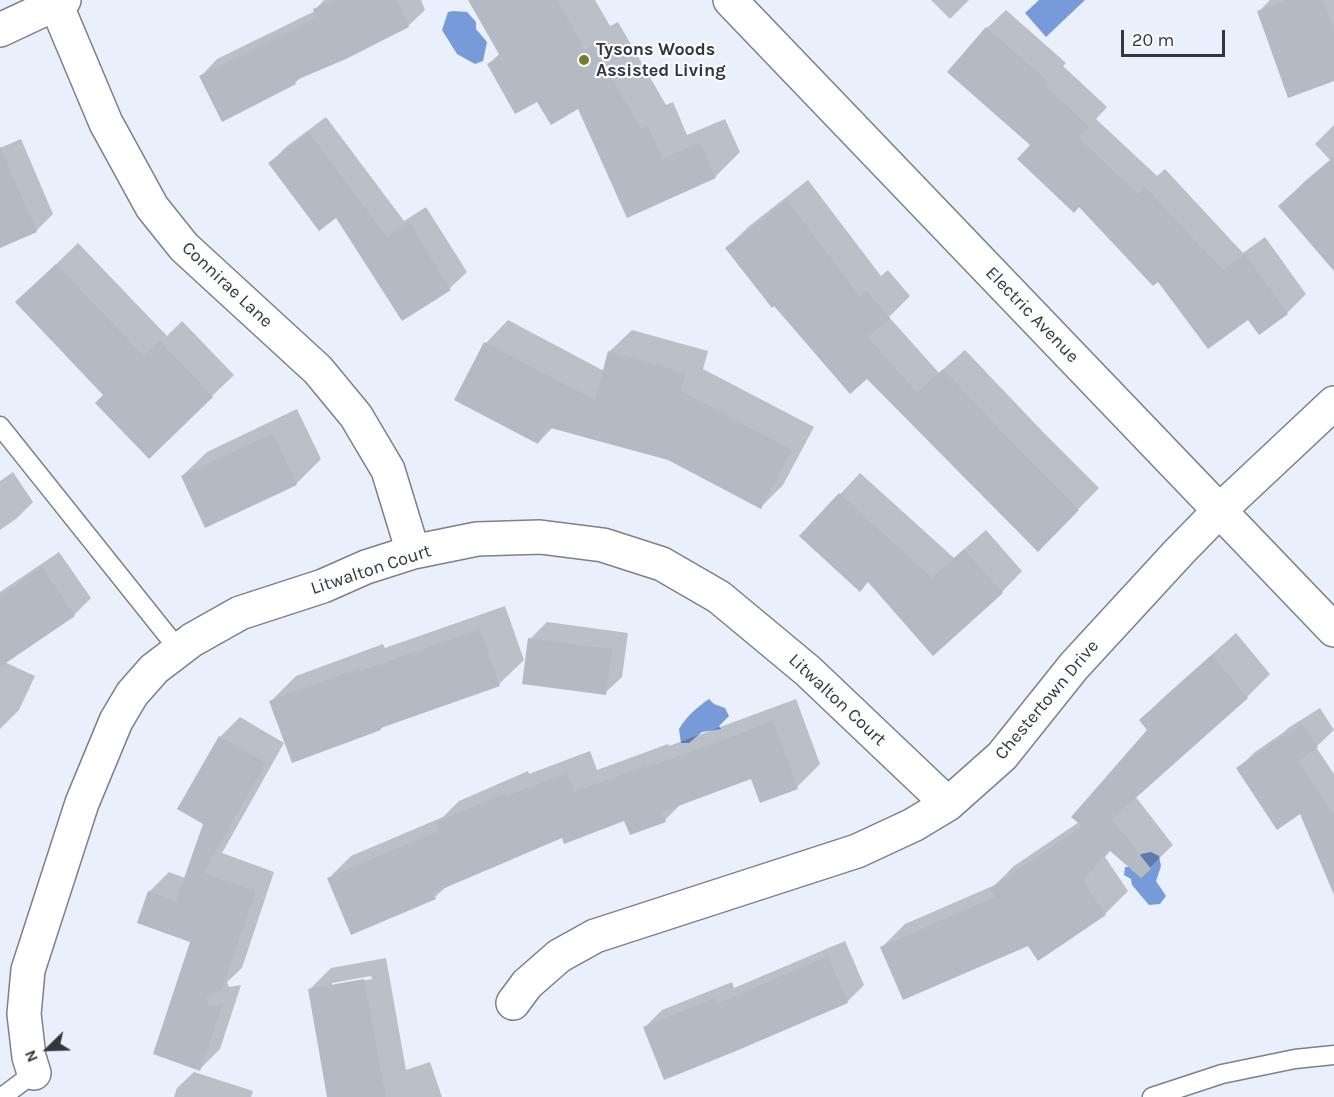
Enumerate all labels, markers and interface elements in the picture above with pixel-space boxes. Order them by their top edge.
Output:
scale bar [1124,18,1228,56]
text: 20 m [1132,29,1174,51]
place label: Tysons Woods Assisted Living [596,39,726,82]
marker: Tysons Woods Assisted Living [577,53,591,67]
street label: Connirae Lane [177,237,277,333]
street label: Electric Avenue [981,262,1083,368]
street label: Litwalton Court [308,540,434,600]
street label: Chestertown Drive [991,636,1103,764]
street label: Litwalton Court [784,649,890,751]
north arrow [18,1019,78,1079]
text: N [20,1047,42,1065]

